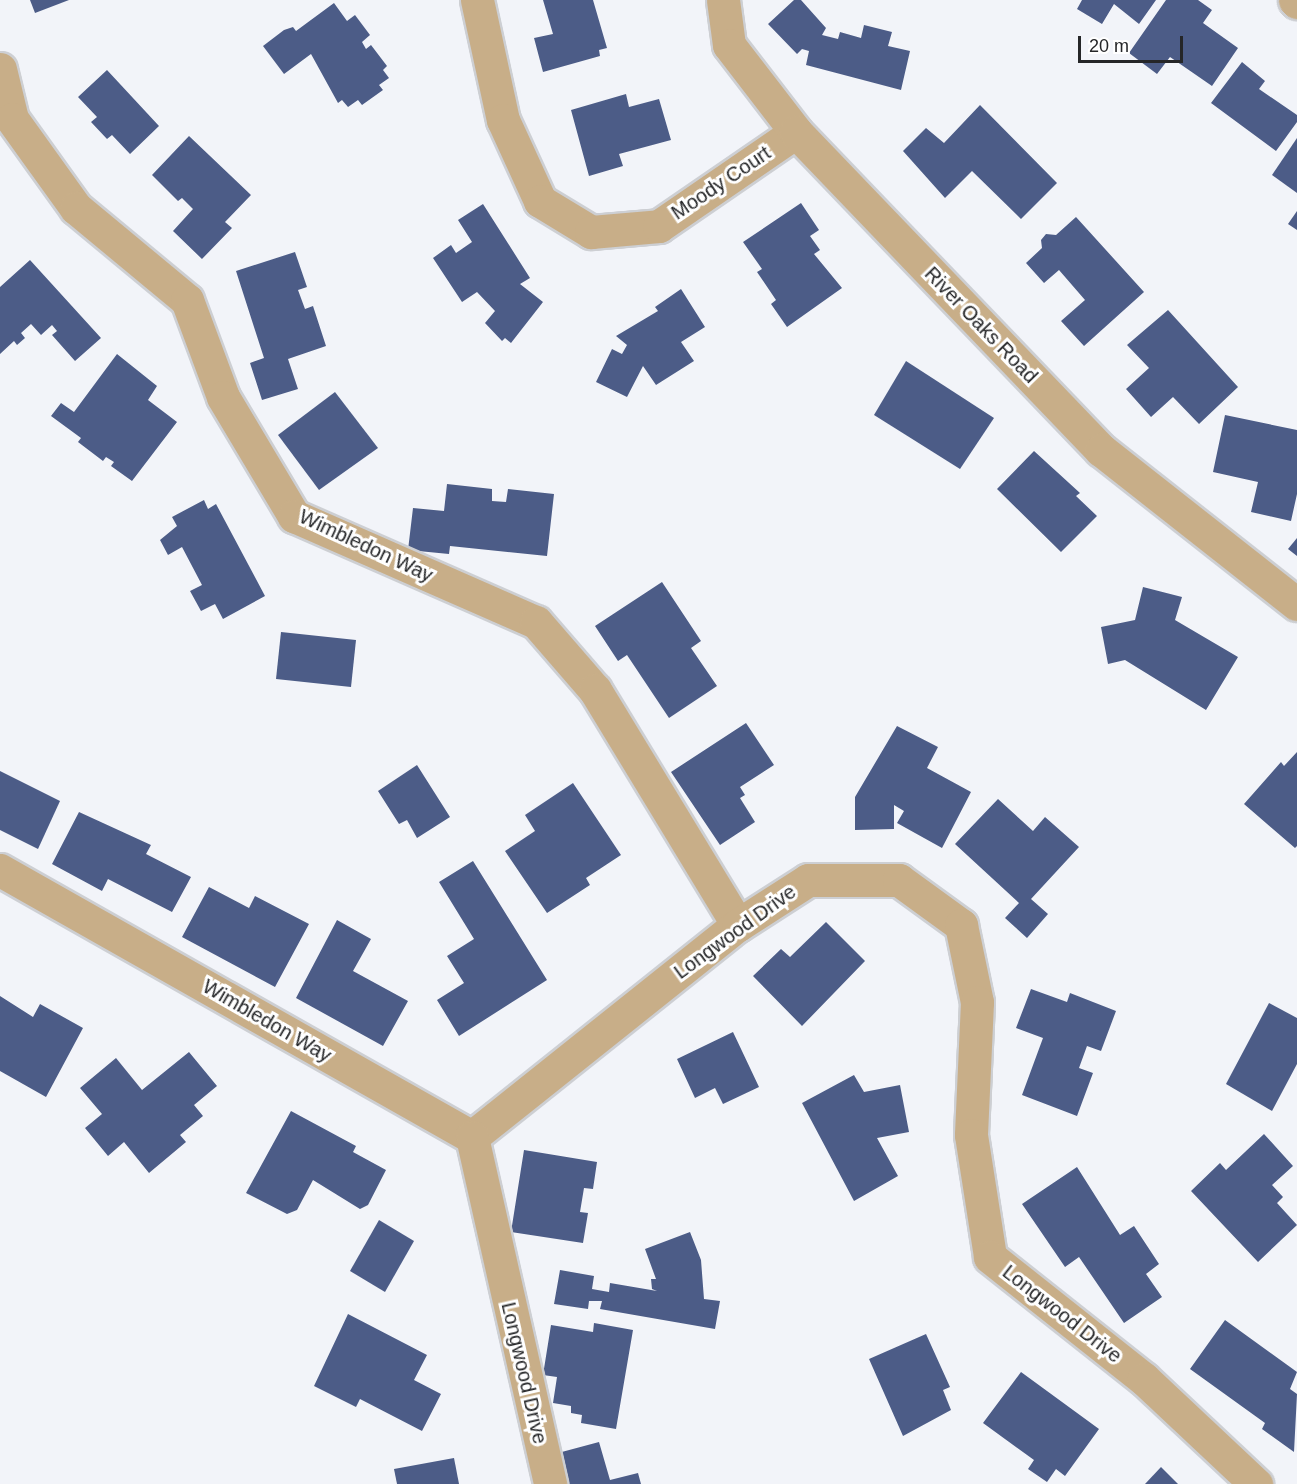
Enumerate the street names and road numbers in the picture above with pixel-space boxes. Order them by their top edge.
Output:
street label: Moody Court [667,141,775,225]
street label: River Oaks Road [919,262,1043,388]
street label: Wimbledon Way [295,505,437,587]
street label: Longwood Drive [669,880,801,984]
street label: Wimbledon Way [198,974,336,1068]
street label: Longwood Drive [998,1260,1126,1368]
street label: Longwood Drive [496,1300,552,1446]

